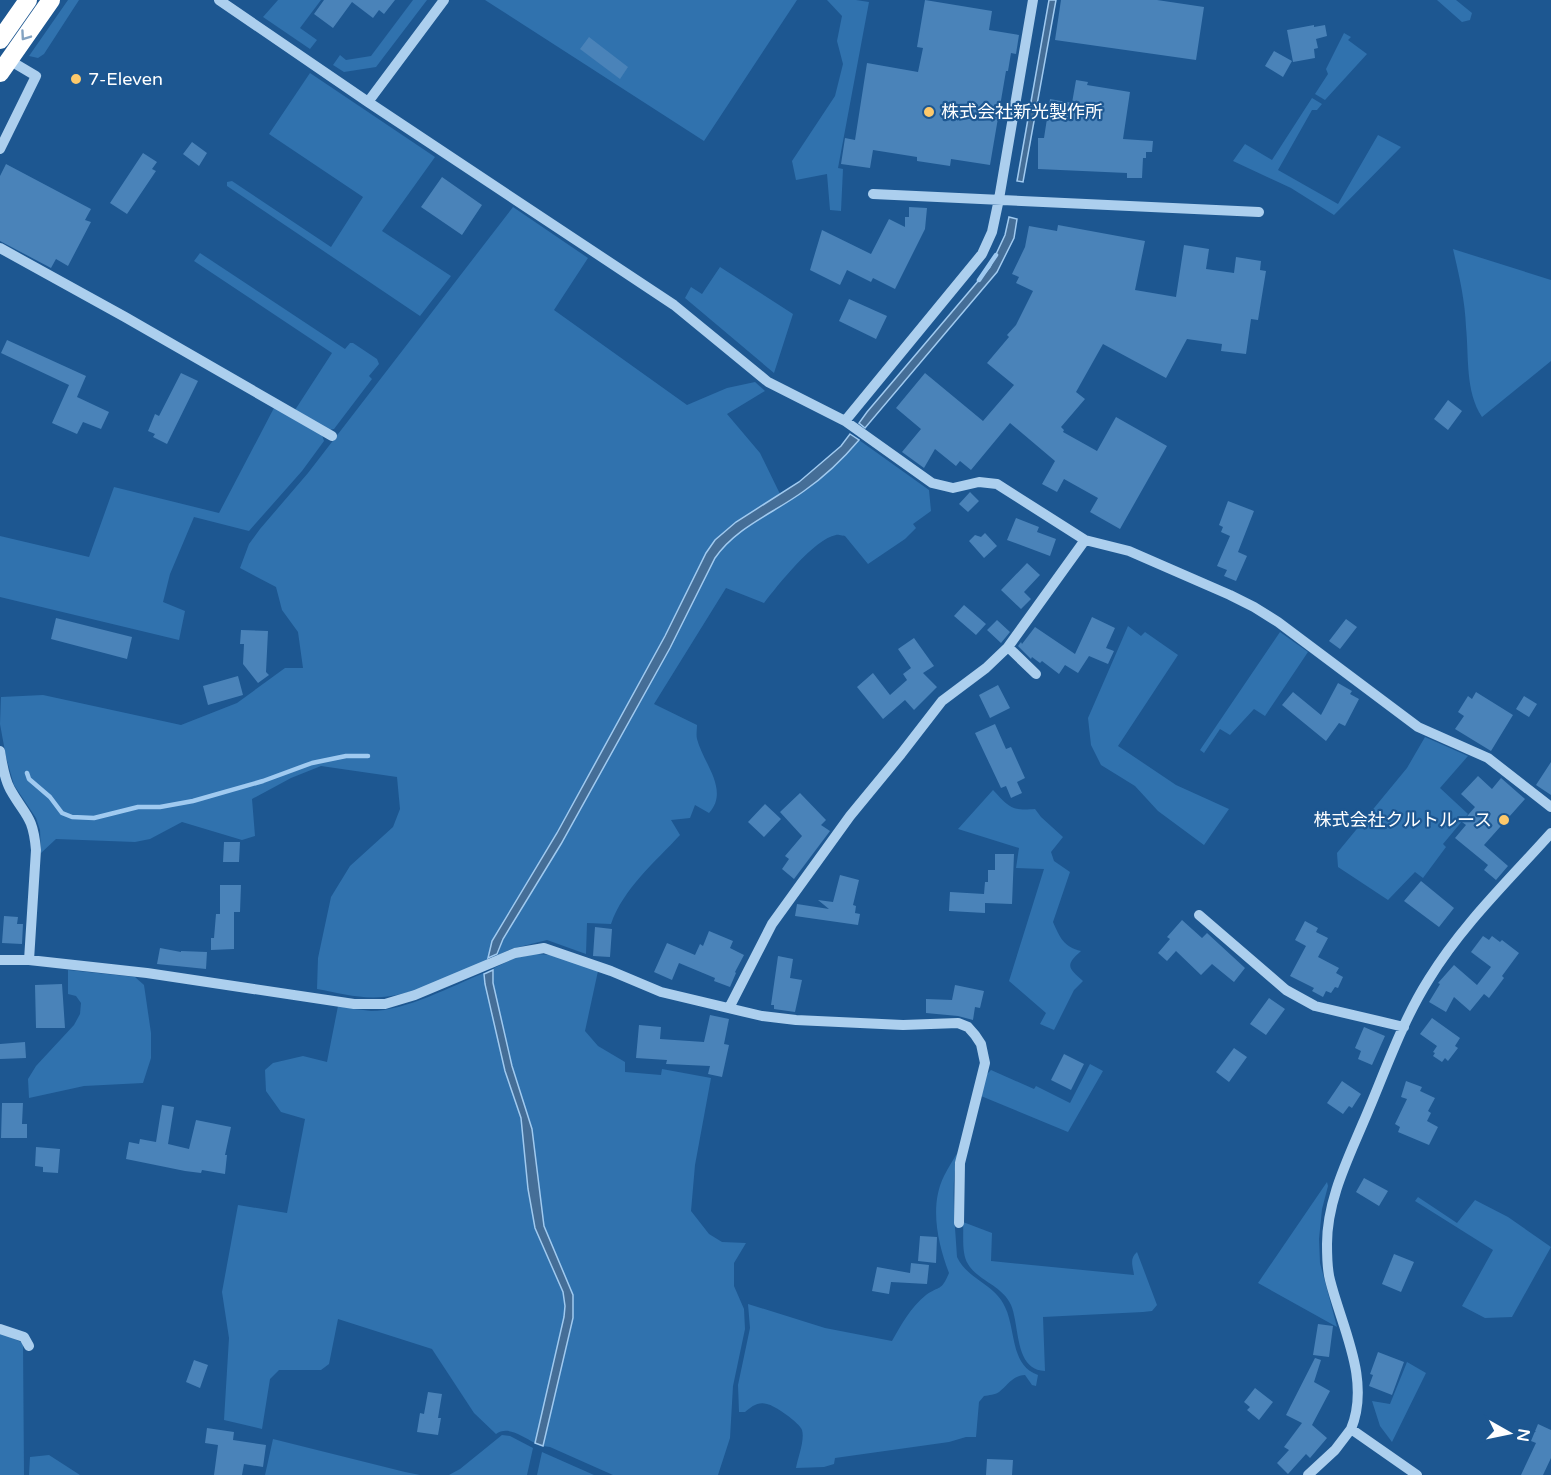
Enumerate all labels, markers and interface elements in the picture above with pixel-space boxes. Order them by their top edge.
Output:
one-way arrow [22,30,33,41]
place label: 7-Eleven [88,68,163,90]
marker: 7-Eleven [69,72,83,86]
place label: 株式会社新光製作所 [941,101,1103,123]
marker: 株式会社新光製作所 [922,105,936,119]
place label: 株式会社クルトルース [1313,809,1492,831]
marker: 株式会社クルトルース [1497,813,1511,827]
north arrow [1479,1403,1539,1463]
text: N [1512,1427,1534,1443]

